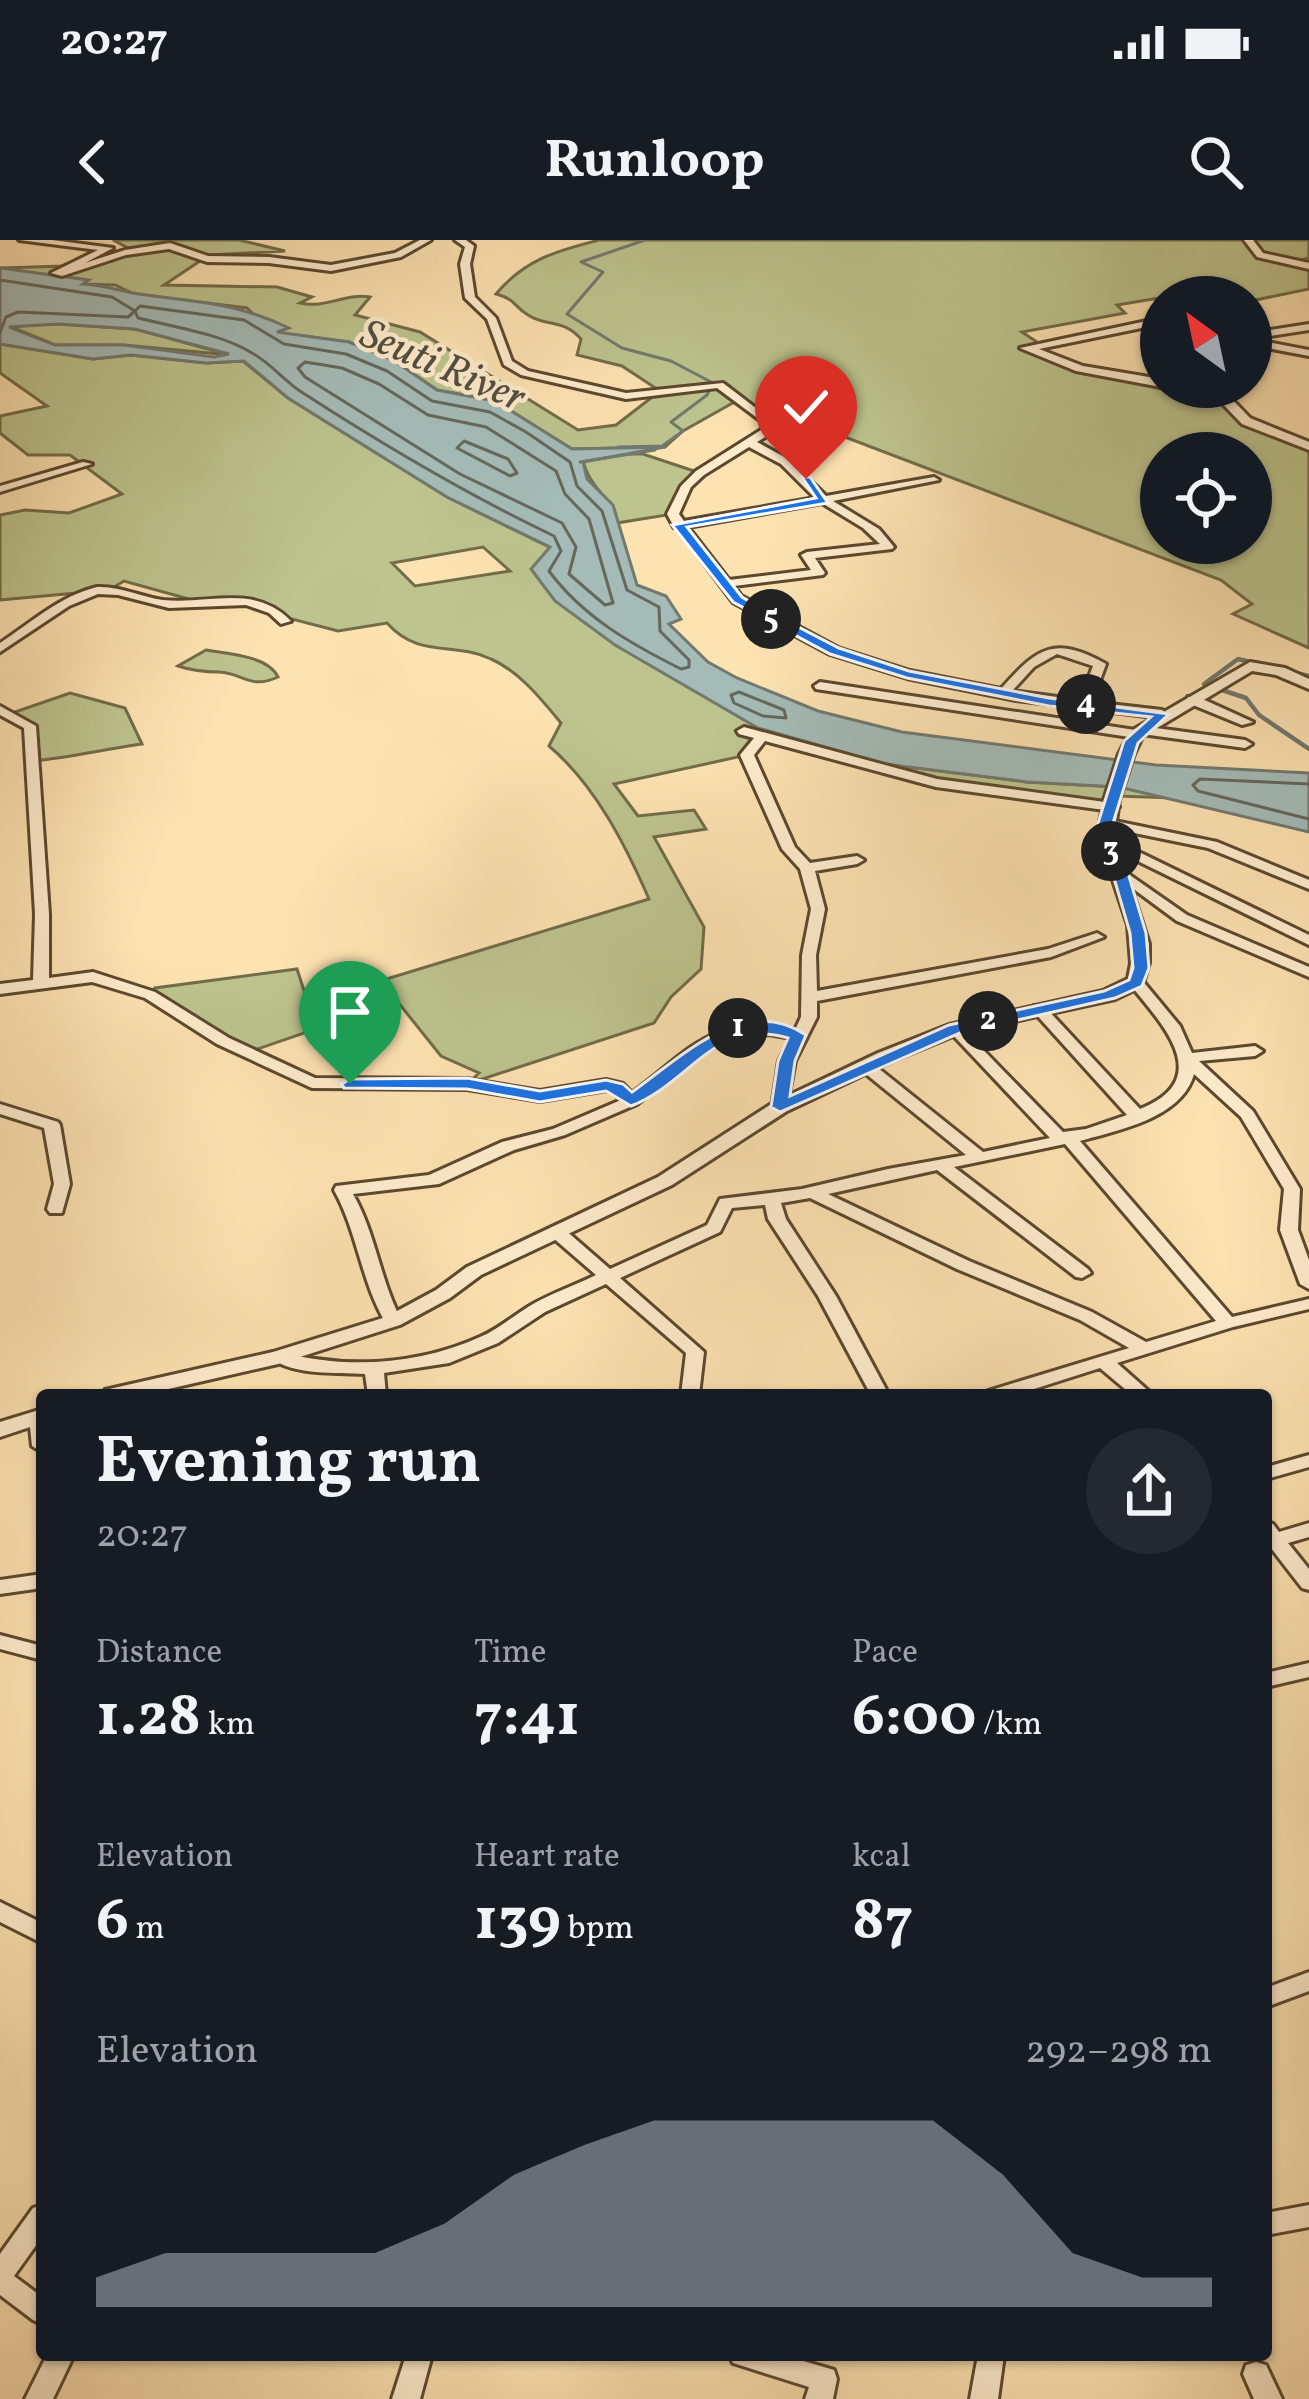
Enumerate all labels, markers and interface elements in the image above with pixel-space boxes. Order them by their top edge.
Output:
text: 20:27 [60,11,168,74]
text: Runloop [544,125,765,200]
icon: back [60,129,126,195]
icon: search [1183,129,1249,195]
north arrow [1140,276,1272,408]
map controls [1140,276,1272,564]
water label: Seuti River [350,307,534,429]
pin [755,356,857,479]
icon: check [773,374,839,440]
button: locate [1140,432,1272,564]
pin: 5 [741,589,801,649]
text: 5 [763,596,779,642]
pin: 4 [1056,674,1116,734]
text: 4 [1076,681,1096,727]
pin: 3 [1081,821,1141,881]
text: 3 [1103,828,1119,874]
pin [299,961,401,1084]
icon: arrive [317,979,383,1045]
pin: 2 [958,991,1018,1051]
pin: 1 [708,998,768,1058]
text: 2 [979,998,997,1044]
text: 1 [731,1005,745,1051]
text: Evening run [96,1418,482,1510]
button: share [1086,1428,1212,1554]
text: 20:27 [96,1509,188,1563]
text: Distance [96,1631,222,1677]
text: Time [474,1631,546,1677]
text: Pace [852,1631,918,1677]
text: 1.28 [96,1677,201,1760]
text: 7:41 [474,1677,580,1760]
text: 6:00 [852,1677,976,1760]
text: km [201,1703,255,1749]
text: /km [976,1703,1042,1749]
text: Elevation [96,1835,233,1881]
text: Heart rate [474,1835,620,1881]
text: kcal [852,1835,911,1881]
text: 6 [96,1881,129,1964]
text: 139 [474,1881,561,1964]
text: 87 [852,1881,913,1964]
text: m [129,1907,165,1953]
text: bpm [561,1907,634,1953]
text: Elevation [96,2025,258,2079]
text: 292–298 m [1025,2025,1212,2079]

